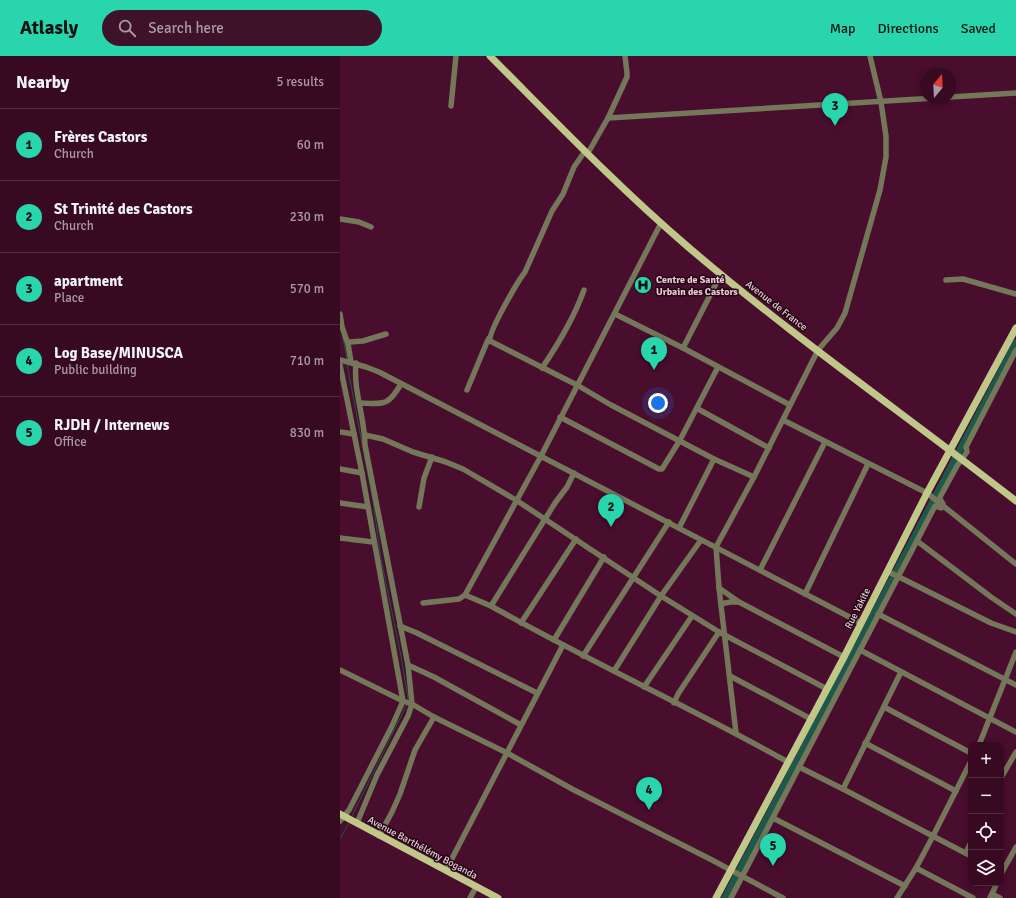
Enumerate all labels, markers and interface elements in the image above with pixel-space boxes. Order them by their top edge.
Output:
search box [102,10,382,46]
text: Atlasly [20,16,78,40]
icon: search [116,17,138,39]
text: Search here [148,19,224,37]
text: Map [830,20,856,37]
text: Directions [878,20,939,37]
text: Saved [961,20,996,37]
north arrow [920,68,956,104]
text: Nearby [16,72,69,93]
text: 5 results [276,74,324,90]
pin: 3 [822,93,848,126]
text: Frères Castors [54,128,147,146]
text: 1 [25,137,33,153]
text: 60 m [297,137,324,153]
text: Church [54,146,94,162]
text: St Trinité des Castors [54,200,193,218]
text: 2 [25,209,33,225]
text: 230 m [290,209,324,225]
text: Church [54,218,94,234]
text: apartment [54,272,123,290]
place label: Centre de Santé Urbain des Castors [656,274,738,298]
hospital icon: Centre de Santé Urbain des Castors [633,275,653,295]
street label: Avenue de France [743,278,810,334]
text: 3 [25,281,33,297]
text: 570 m [290,281,324,297]
text: Place [54,290,84,306]
pin: 1 [641,337,667,370]
text: Log Base/MINUSCA [54,344,183,362]
text: 4 [25,353,33,369]
text: 710 m [290,353,324,369]
text: Public building [54,362,137,378]
your location [648,393,668,413]
text: RJDH / Internews [54,416,169,434]
text: 5 [25,425,33,441]
text: 830 m [290,425,324,441]
text: Office [54,434,87,450]
pin: 2 [598,494,624,527]
street label: Rue Yakite [843,586,873,631]
map controls [968,742,1004,886]
button: + [968,742,1004,778]
pin: 4 [636,777,662,810]
button: − [968,778,1004,814]
street label: Avenue Barthélémy Boganda [366,814,479,882]
button: locate [968,814,1004,850]
pin: 5 [760,833,786,866]
button: layers [968,850,1004,886]

